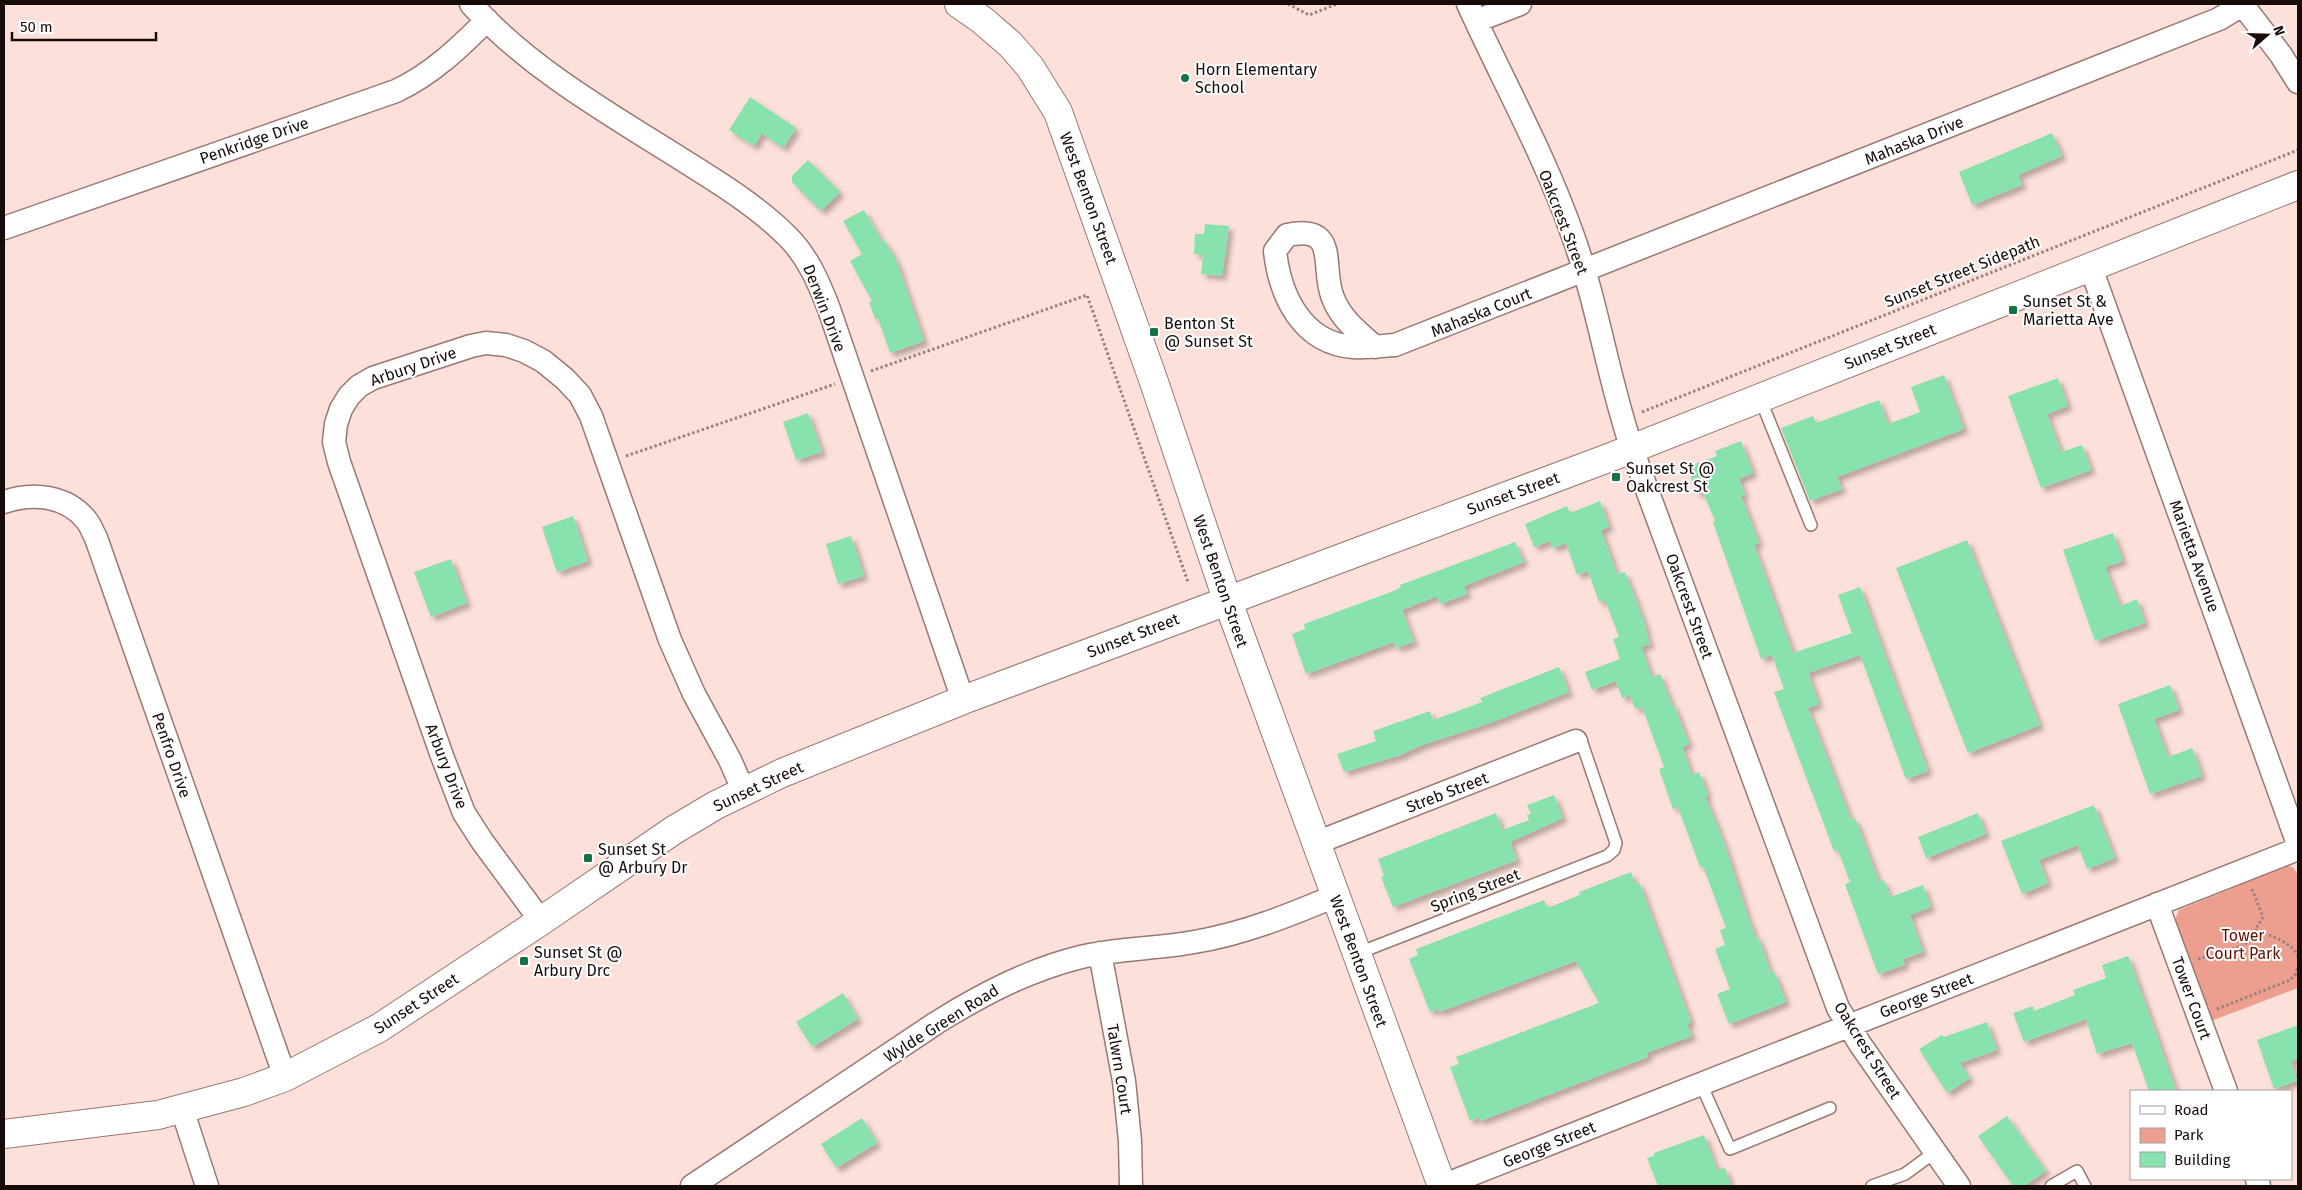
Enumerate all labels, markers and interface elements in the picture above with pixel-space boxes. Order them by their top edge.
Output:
scale bar [12,10,156,42]
north arrow [2242,10,2292,60]
text: 50 m [20,18,53,36]
text: N [2269,23,2288,38]
place label: Horn Elementary School [1195,60,1317,97]
marker: Horn Elementary School [1179,72,1191,84]
street label: Mahaska Drive [1862,112,1966,169]
street label: Penkridge Drive [197,113,311,168]
street label: West Benton Street [1056,130,1121,267]
street label: Oakcrest Street [1535,167,1592,277]
street label: Sunset Street Sidepath [1882,232,2043,311]
street label: Derwin Drive [799,262,850,355]
street label: Mahaska Court [1428,284,1534,341]
place label: Sunset St & Marietta Ave [2023,292,2114,329]
marker: Sunset St & Marietta Ave [2007,304,2019,316]
place label: Benton St @ Sunset St [1164,314,1253,351]
street label: Sunset Street [1842,319,1939,373]
marker: Benton St @ Sunset St [1148,326,1160,338]
street label: Arbury Drive [368,343,459,390]
place label: Sunset St @ Oakcrest St [1626,459,1715,496]
street label: Sunset Street [1464,468,1562,519]
marker: Sunset St @ Oakcrest St [1610,471,1622,483]
street label: Marietta Avenue [2165,497,2224,615]
street label: West Benton Street [1189,512,1252,650]
street label: Oakcrest Street [1662,551,1717,662]
street label: Sunset Street [1084,609,1182,662]
street label: Penfro Drive [148,710,195,800]
street label: Arbury Drive [422,721,472,812]
street label: Sunset Street [710,757,806,816]
street label: Streb Street [1404,768,1491,817]
place label: Sunset St @ Arbury Dr [598,840,688,877]
marker: Sunset St @ Arbury Dr [582,852,594,864]
street label: Spring Street [1428,865,1523,916]
street label: West Benton Street [1326,893,1391,1030]
park label: Tower Court Park [2206,926,2281,963]
place label: Sunset St @ Arbury Drc [534,943,623,980]
street label: Tower Court [2168,954,2215,1042]
marker: Sunset St @ Arbury Drc [518,955,530,967]
street label: Sunset Street [370,969,462,1038]
street label: George Street [1877,969,1976,1022]
street label: Wylde Green Road [880,980,1002,1066]
street label: Oakcrest Street [1830,998,1905,1102]
street label: Talwrn Court [1103,1023,1136,1116]
legend [2130,1090,2292,1180]
text: Road [2174,1101,2209,1119]
street label: George Street [1500,1117,1599,1172]
text: Park [2174,1126,2204,1144]
text: Building [2174,1151,2230,1169]

